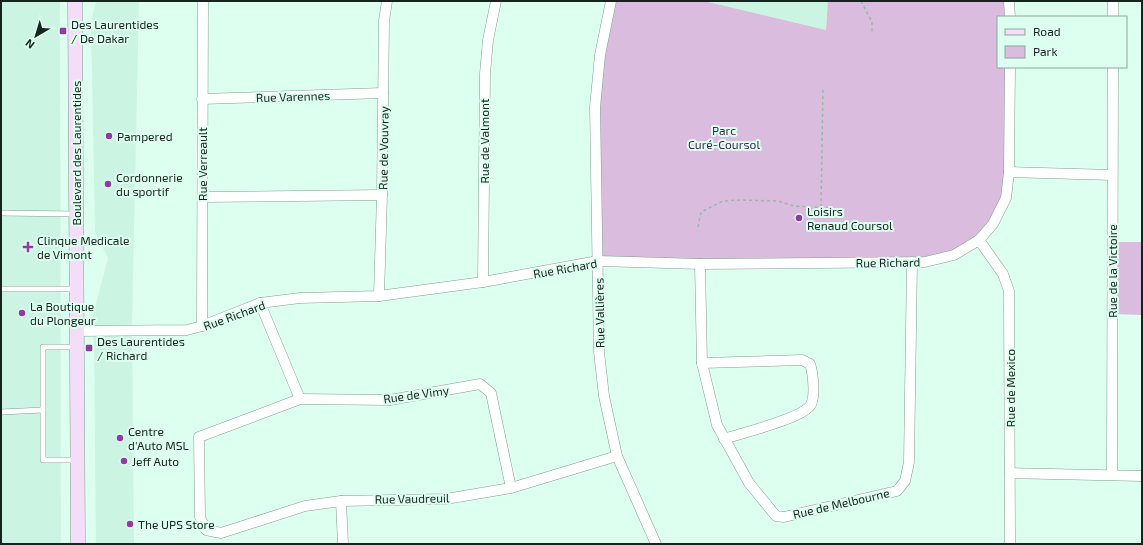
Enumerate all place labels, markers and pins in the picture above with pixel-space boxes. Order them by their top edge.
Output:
place label: Des Laurentides / De Dakar [71,17,159,45]
marker: Des Laurentides / De Dakar [58,26,68,36]
place label: Pampered [117,129,173,143]
marker: Pampered [104,131,114,141]
place label: Cordonnerie du sportif [116,170,183,198]
marker: Cordonnerie du sportif [103,179,113,189]
place label: Loisirs Renaud Coursol [807,204,893,232]
marker: Loisirs Renaud Coursol [794,213,804,223]
place label: Clinque Medicale de Vimont [37,233,129,261]
marker: Clinque Medicale de Vimont [22,241,34,253]
place label: La Boutique du Plongeur [30,299,96,327]
marker: La Boutique du Plongeur [17,308,27,318]
place label: Des Laurentides / Richard [97,334,185,362]
marker: Des Laurentides / Richard [84,343,94,353]
place label: Centre d'Auto MSL [128,424,189,452]
marker: Centre d'Auto MSL [115,433,125,443]
place label: Jeff Auto [132,454,179,468]
marker: Jeff Auto [119,456,129,466]
place label: The UPS Store [138,517,215,531]
marker: The UPS Store [125,519,135,529]

